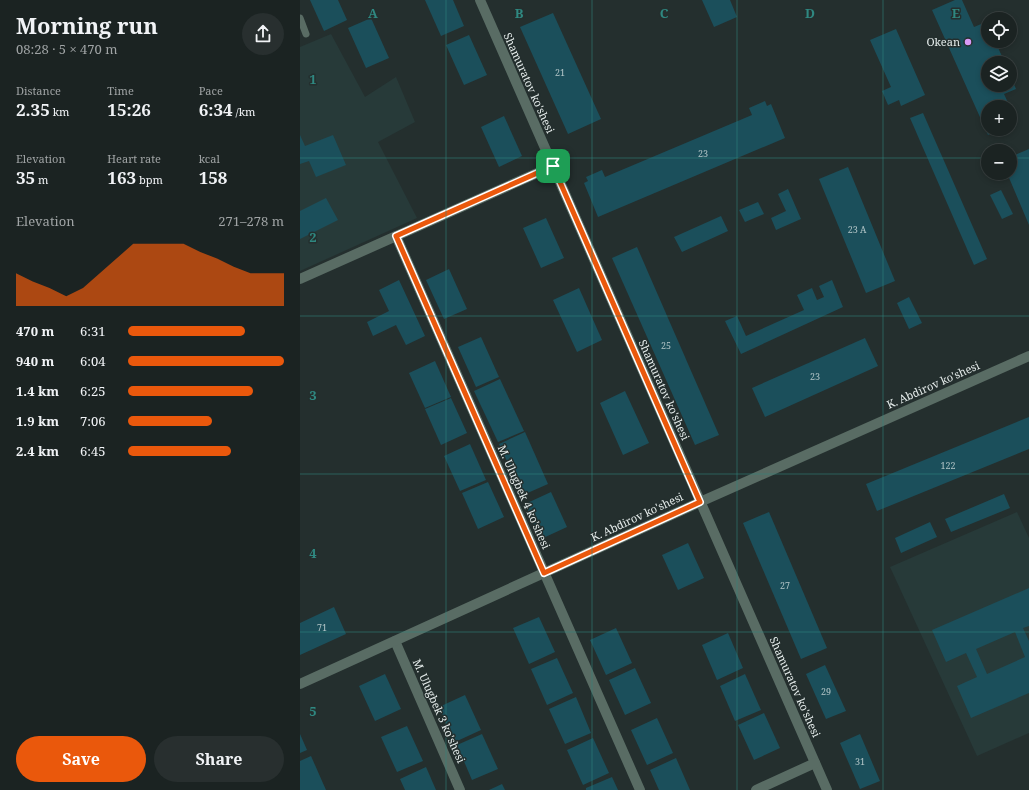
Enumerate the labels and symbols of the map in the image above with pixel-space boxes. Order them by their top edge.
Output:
text: A [368,4,378,22]
text: B [515,4,524,22]
text: C [660,4,669,22]
text: D [805,4,815,22]
text: E [952,4,961,22]
street label: Shamuratov ko'shesi [501,30,559,136]
place label: Okean [926,34,960,49]
marker: Okean [963,37,973,47]
house number: 21 [555,66,565,79]
text: 1 [309,70,317,88]
house number: 23 [698,147,708,160]
pin [536,149,570,183]
house number: 23 А [848,223,867,236]
text: 2 [309,228,317,246]
street label: Shamuratov ko'shesi [636,337,694,443]
house number: 25 [661,339,671,352]
street label: K. Abdirov ko'shesi [884,357,982,412]
house number: 23 [810,370,820,383]
text: 3 [309,386,317,404]
street label: M. Ulugbek 4 ko'shesi [495,442,554,552]
house number: 122 [940,459,956,472]
street label: K. Abdirov ko'shesi [588,488,686,545]
text: 4 [309,544,317,562]
house number: 27 [780,579,790,592]
house number: 71 [317,621,327,634]
street label: Shamuratov ko'shesi [767,634,825,740]
street label: M. Ulugbek 3 ko'shesi [410,656,469,766]
house number: 29 [821,685,831,698]
text: 5 [309,702,317,720]
house number: 31 [855,755,865,768]

